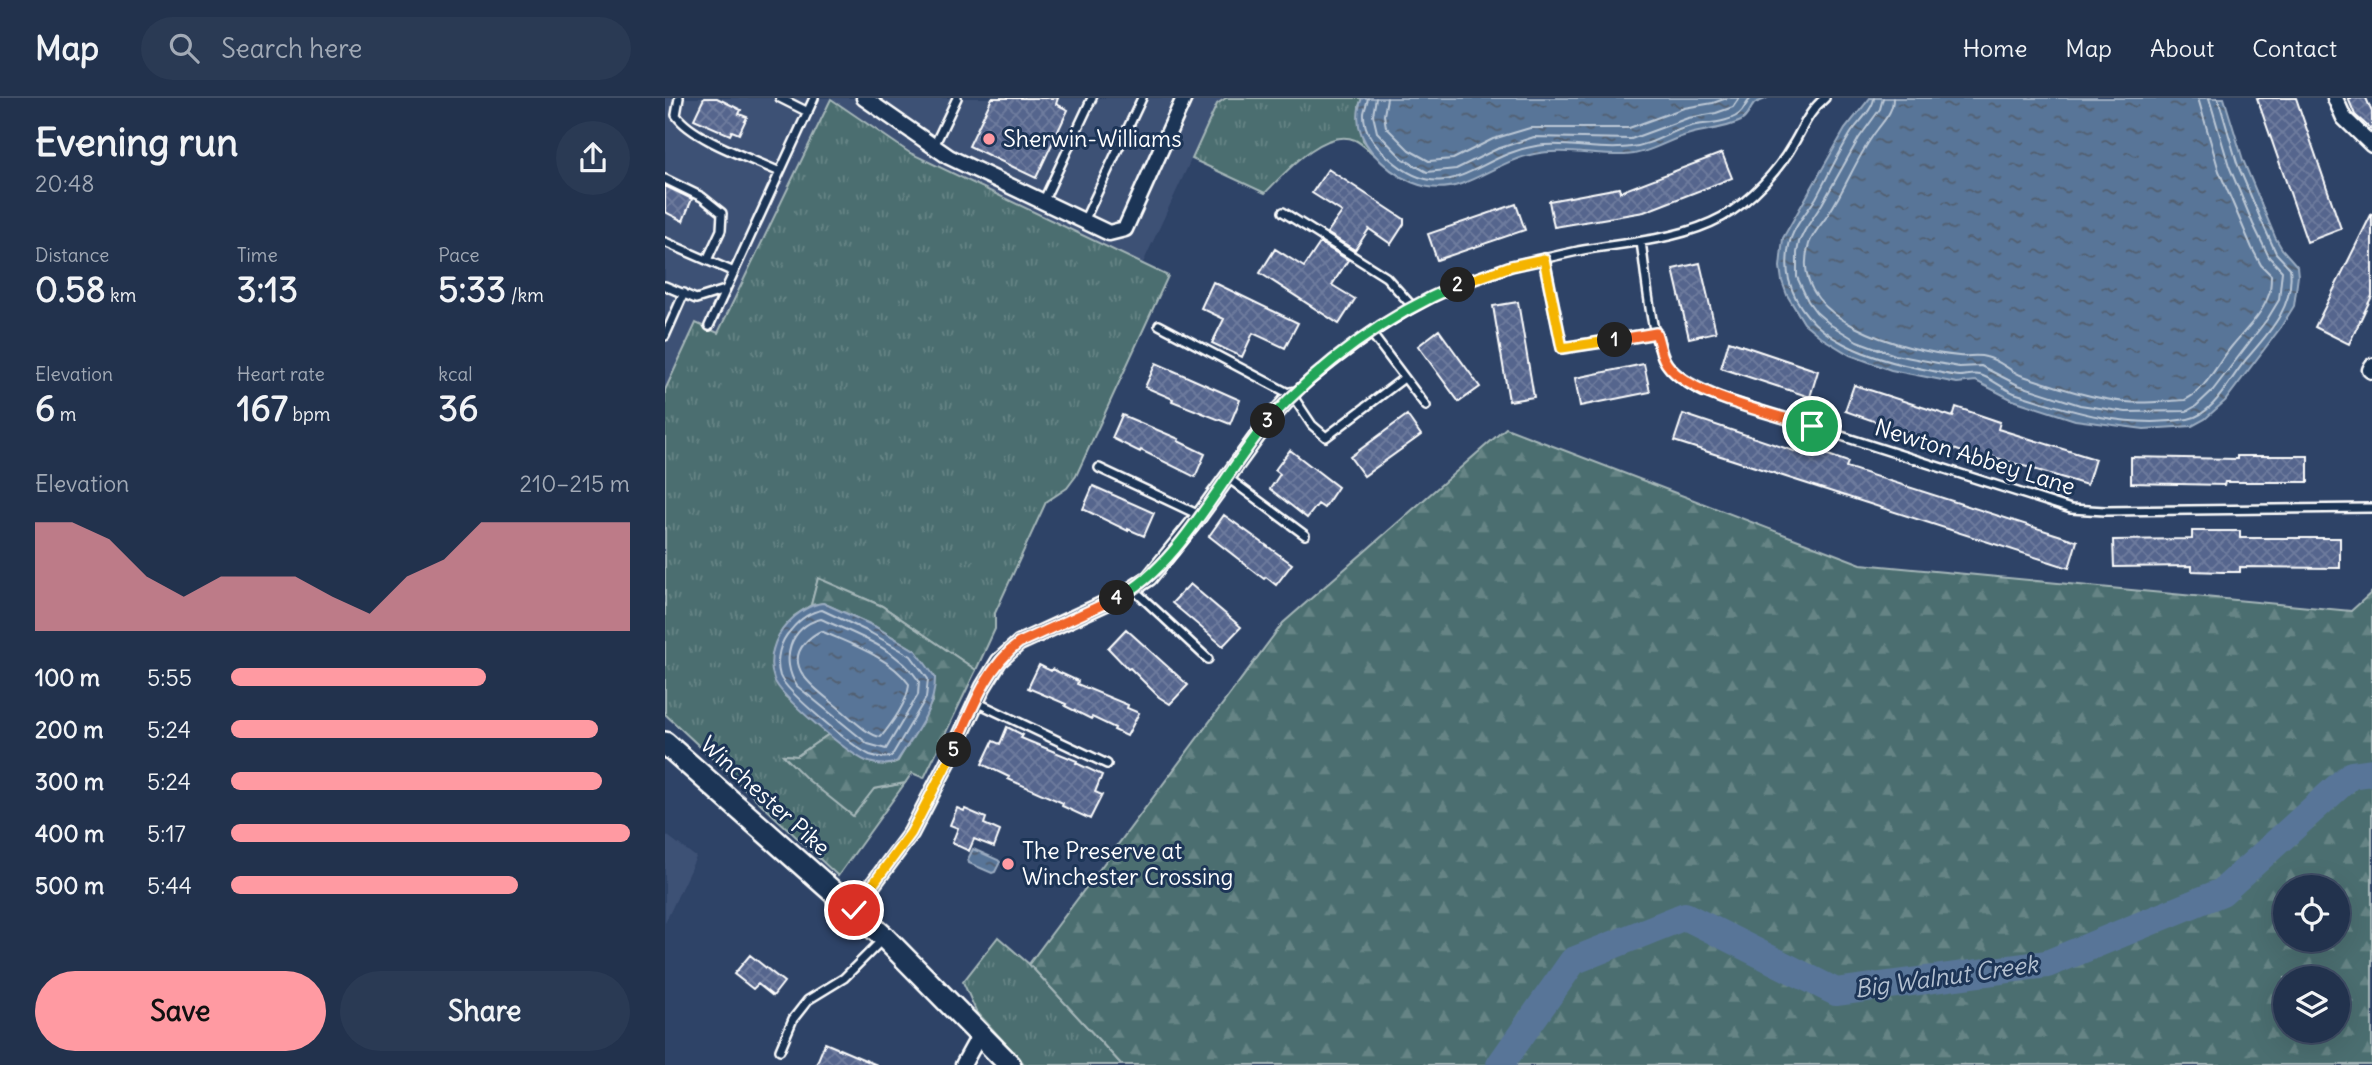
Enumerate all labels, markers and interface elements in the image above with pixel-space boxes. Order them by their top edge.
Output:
search box [141,17,631,80]
text: Map [35,27,99,69]
icon: search [165,29,203,67]
text: Search here [221,32,362,65]
text: Home [1963,33,2027,63]
text: Map [2065,33,2112,63]
text: About [2150,33,2214,63]
text: Contact [2252,33,2337,63]
text: Evening run [35,119,238,166]
button: share [556,121,630,195]
place label: Sherwin-Williams [1003,124,1182,153]
marker: Sherwin-Williams [981,131,997,147]
text: 20:48 [35,169,94,198]
text: Distance [35,243,109,267]
text: Time [237,243,278,267]
text: Pace [438,243,480,267]
text: 0.58 [35,267,106,311]
text: 3:13 [237,267,298,311]
text: 5:33 [438,267,506,311]
pin: 2 [1441,268,1475,302]
text: 2 [1452,272,1463,296]
text: km [106,283,136,307]
text: /km [506,283,544,307]
pin: 1 [1597,322,1633,358]
text: 1 [1611,327,1618,351]
text: Elevation [35,362,113,386]
text: Heart rate [237,362,325,386]
text: kcal [438,362,473,386]
text: 6 [35,386,55,430]
text: 167 [237,386,288,430]
text: 36 [438,386,478,430]
pin [1782,396,1842,456]
text: m [55,402,76,426]
text: bpm [288,402,330,426]
pin: 3 [1251,404,1285,438]
icon: arrive [1793,407,1831,445]
text: 3 [1262,408,1273,432]
street label: Newton Abbey Lane [1871,412,2079,501]
text: Elevation [35,469,129,498]
text: 210–215 m [519,469,630,498]
pin: 4 [1099,580,1135,616]
text: 4 [1111,585,1122,609]
text: 100 m [35,663,100,692]
text: 5:55 [147,663,192,692]
text: 200 m [35,715,104,744]
text: 5:24 [147,715,191,744]
street label: Winchester Pike [694,730,836,862]
pin: 5 [937,732,971,768]
text: 5 [948,737,959,761]
text: 300 m [35,767,104,796]
text: 5:24 [147,767,191,796]
text: 400 m [35,819,104,848]
text: 5:17 [147,819,186,848]
place label: The Preserve at Winchester Crossing [1022,836,1233,891]
marker: The Preserve at Winchester Crossing [1000,856,1016,872]
text: 500 m [35,871,104,900]
text: 5:44 [147,871,192,900]
map controls [2273,875,2350,1043]
button: locate [2273,875,2350,952]
pin [824,880,884,940]
icon: check [835,891,873,929]
water label: Big Walnut Creek [1852,948,2041,1004]
button: layers [2273,966,2350,1043]
button: Save [35,971,326,1051]
button: Share [340,971,630,1051]

